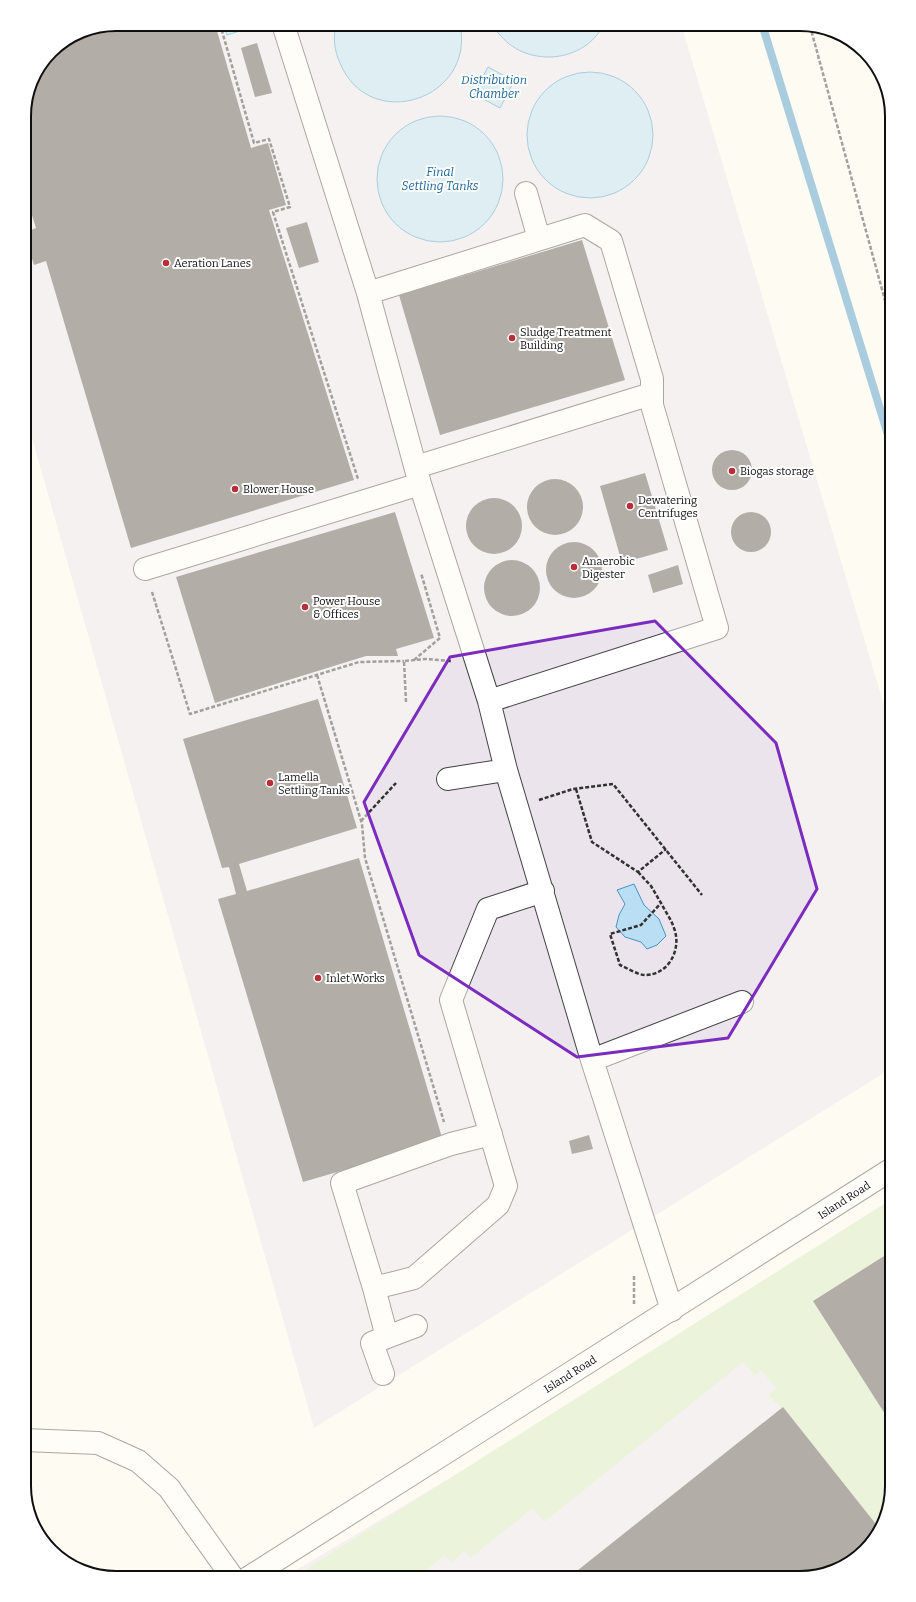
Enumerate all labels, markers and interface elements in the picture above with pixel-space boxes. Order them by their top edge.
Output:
water label: Distribution Chamber [461,73,527,101]
water label: Final Settling Tanks [402,165,479,193]
place label: Aeration Lanes [174,257,251,270]
marker: Aeration Lanes [161,258,171,268]
place label: Sludge Treatment Building [520,326,612,352]
marker: Sludge Treatment Building [507,333,517,343]
place label: Biogas storage [740,465,814,478]
marker: Biogas storage [727,466,737,476]
place label: Blower House [243,483,314,496]
marker: Blower House [230,484,240,494]
place label: Dewatering Centrifuges [638,494,698,520]
marker: Dewatering Centrifuges [625,501,635,511]
place label: Anaerobic Digester [582,555,635,581]
marker: Anaerobic Digester [569,562,579,572]
place label: Power House & Offices [313,595,380,621]
marker: Power House & Offices [300,602,310,612]
place label: Lamella Settling Tanks [278,771,350,797]
marker: Lamella Settling Tanks [265,778,275,788]
place label: Inlet Works [326,972,385,985]
marker: Inlet Works [313,973,323,983]
street label: Island Road [816,1178,873,1222]
street label: Island Road [542,1353,599,1396]

